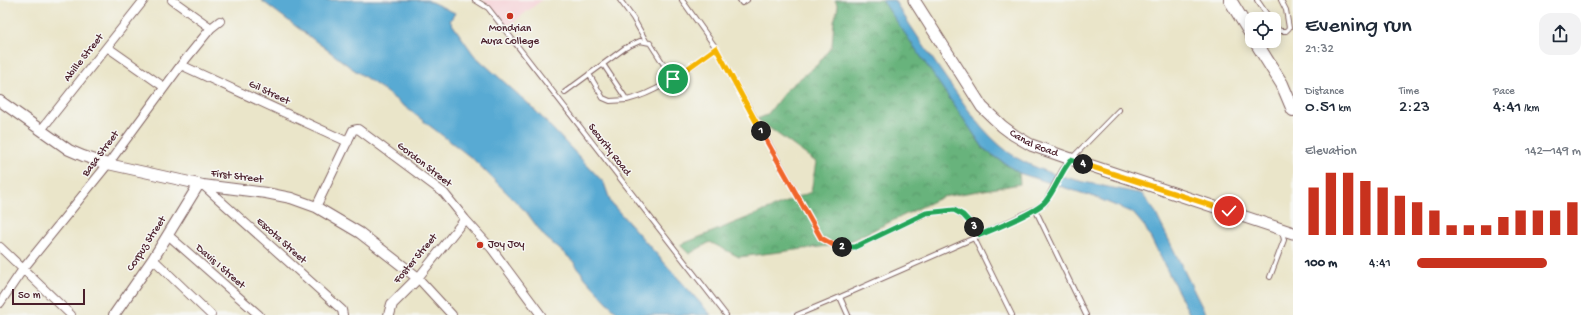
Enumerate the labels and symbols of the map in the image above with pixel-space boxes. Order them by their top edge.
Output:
marker: Mondrian Aura College [505,11,515,21]
place label: Mondrian Aura College [481,23,540,48]
street label: Abille Street [62,31,107,84]
pin [656,62,690,96]
street label: Gil Street [247,78,293,108]
pin: 1 [751,121,771,141]
street label: Security Road [585,122,634,180]
street label: Canal Road [1007,127,1061,160]
street label: Basa Street [79,128,123,180]
street label: Gordon Street [394,140,455,191]
pin: 4 [1073,154,1093,174]
street label: First Street [209,168,265,186]
pin [1212,194,1246,228]
street label: Corpuz Street [125,213,170,274]
street label: Escota Street [254,216,310,268]
pin: 3 [964,217,984,237]
street label: Foster Street [391,230,441,287]
pin: 2 [832,237,852,257]
place label: Joy Joy [488,239,525,251]
marker: Joy Joy [475,240,485,250]
street label: Davis I Street [192,242,248,293]
scale bar [12,287,85,306]

